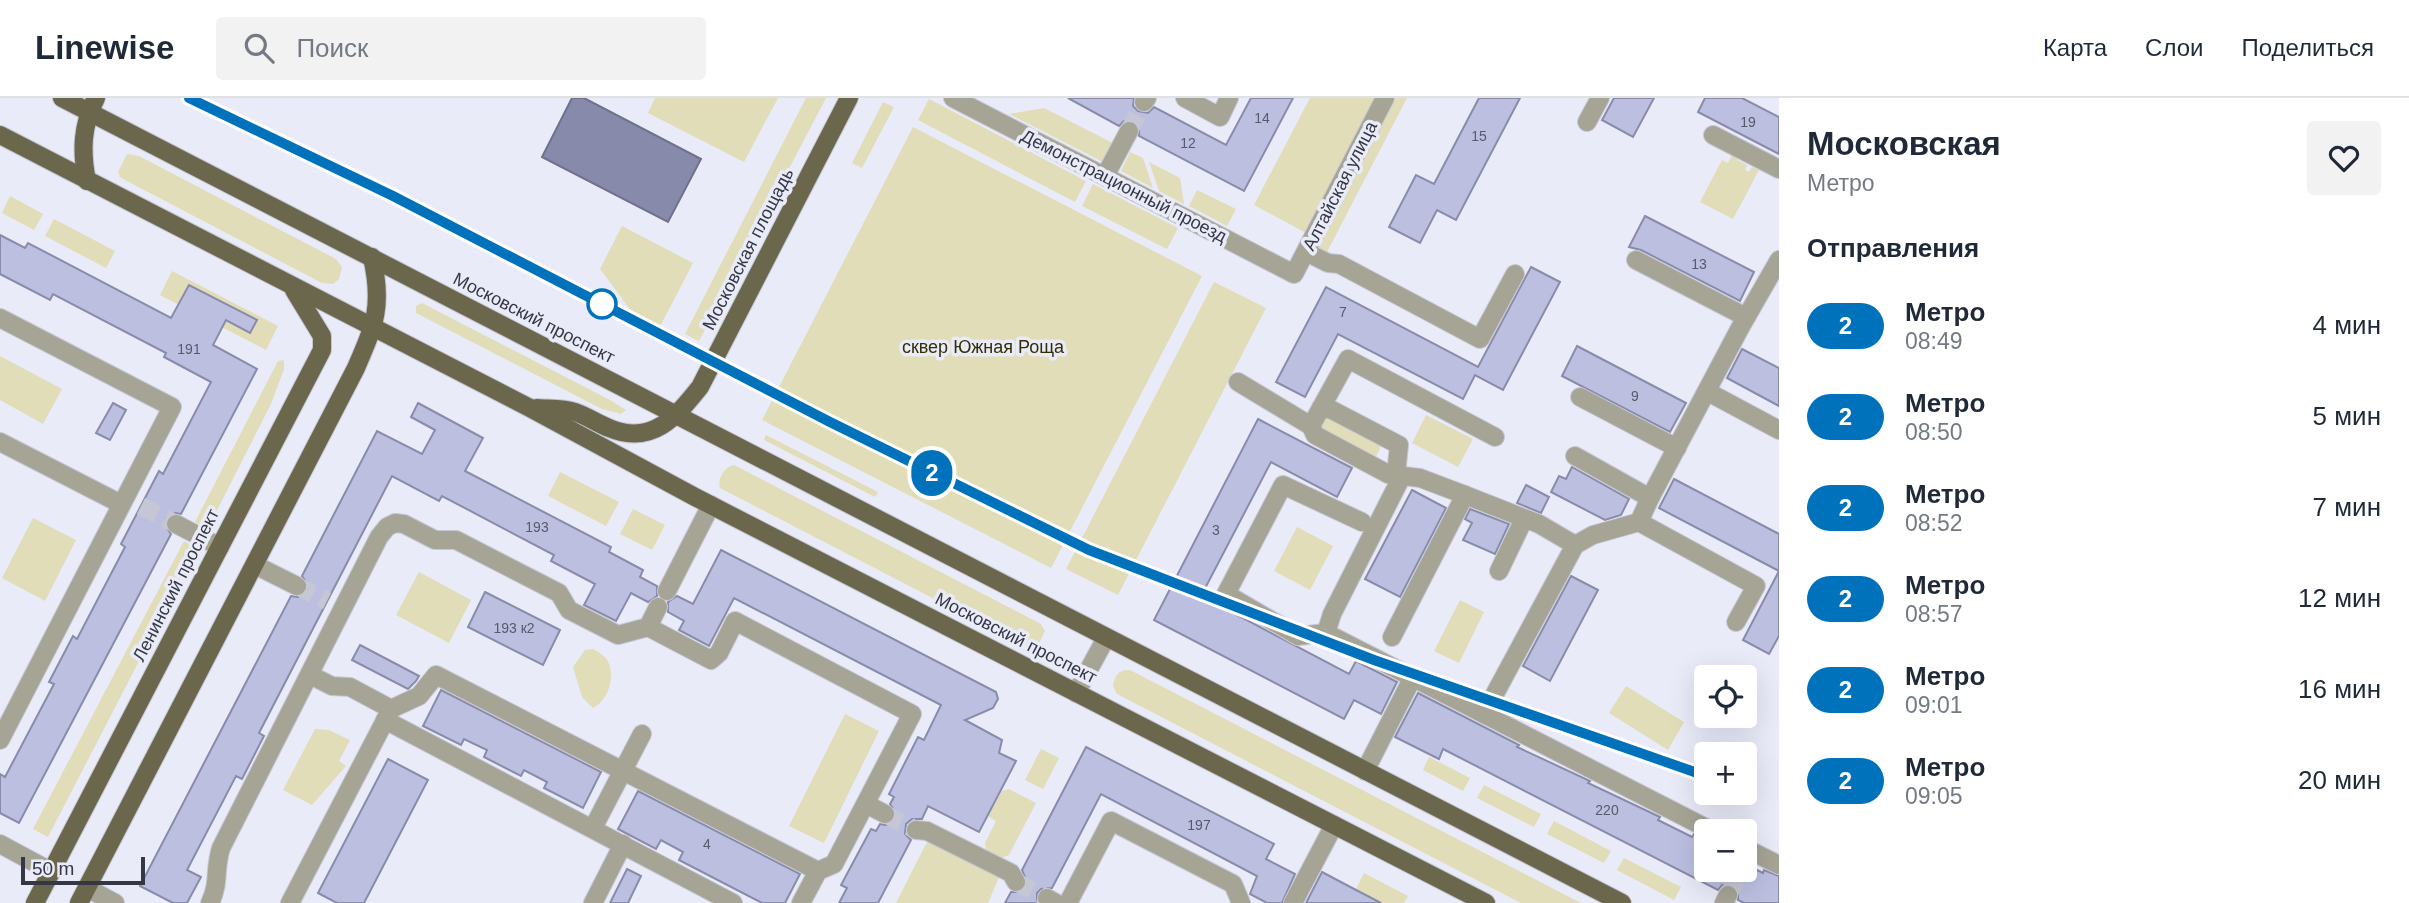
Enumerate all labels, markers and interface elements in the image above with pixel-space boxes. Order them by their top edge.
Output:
search box [216,17,706,80]
text: Linewise [35,29,174,66]
icon: search [240,29,278,67]
text: Поиск [296,33,368,63]
text: Карта [2043,34,2107,61]
text: Слои [2145,34,2203,61]
text: Поделиться [2241,34,2374,61]
house number: 14 [1254,110,1270,126]
house number: 19 [1740,114,1756,130]
street label: Алтайская улица [1299,117,1382,254]
button: heart [2307,121,2381,195]
street label: Демонстрационный проезд [1018,125,1230,247]
text: Московская [1807,125,2001,162]
house number: 15 [1471,128,1487,144]
house number: 12 [1180,135,1196,151]
street label: Московская площадь [698,165,798,333]
text: Метро [1807,170,1875,196]
text: Отправления [1807,233,1979,263]
house number: 13 [1691,256,1707,272]
street label: Московский проспект [450,269,618,367]
unlabelled marker [587,289,617,319]
text: Метро [1905,297,1985,327]
house number: 7 [1339,304,1347,320]
text: 4 мин [2313,310,2381,340]
text: 2 [1839,312,1852,339]
text: 08:49 [1905,328,1963,354]
park label: сквер Южная Роща [902,337,1065,357]
house number: 191 [177,341,201,357]
house number: 9 [1631,388,1639,404]
text: Метро [1905,388,1985,418]
text: 5 мин [2313,401,2381,431]
text: 2 [1839,403,1852,430]
text: 08:50 [1905,419,1963,445]
line badge: 2 [909,450,955,496]
text: 2 [925,459,939,486]
text: Метро [1905,479,1985,509]
text: 7 мин [2313,492,2381,522]
text: 2 [1839,494,1852,521]
street label: Ленинский проспект [129,505,223,665]
text: 08:52 [1905,510,1963,536]
house number: 193 [525,519,549,535]
house number: 3 [1212,522,1220,538]
text: Метро [1905,570,1985,600]
text: 12 мин [2298,583,2381,613]
text: 2 [1839,585,1852,612]
street label: Московский проспект [932,589,1100,687]
text: 08:57 [1905,601,1963,627]
house number: 193 к2 [493,620,535,636]
text: Метро [1905,661,1985,691]
map controls [1694,665,1757,882]
button: locate [1694,665,1757,728]
text: 16 мин [2298,674,2381,704]
text: 2 [1839,676,1852,703]
text: 09:01 [1905,692,1963,718]
button: + [1694,742,1757,805]
text: Метро [1905,752,1985,782]
text: 20 мин [2298,765,2381,795]
text: 2 [1839,767,1852,794]
text: 09:05 [1905,783,1963,809]
house number: 220 [1595,802,1619,818]
house number: 197 [1187,817,1211,833]
button: − [1694,819,1757,882]
house number: 4 [703,836,711,852]
scale bar [21,854,145,886]
text: 50 m [32,858,74,879]

